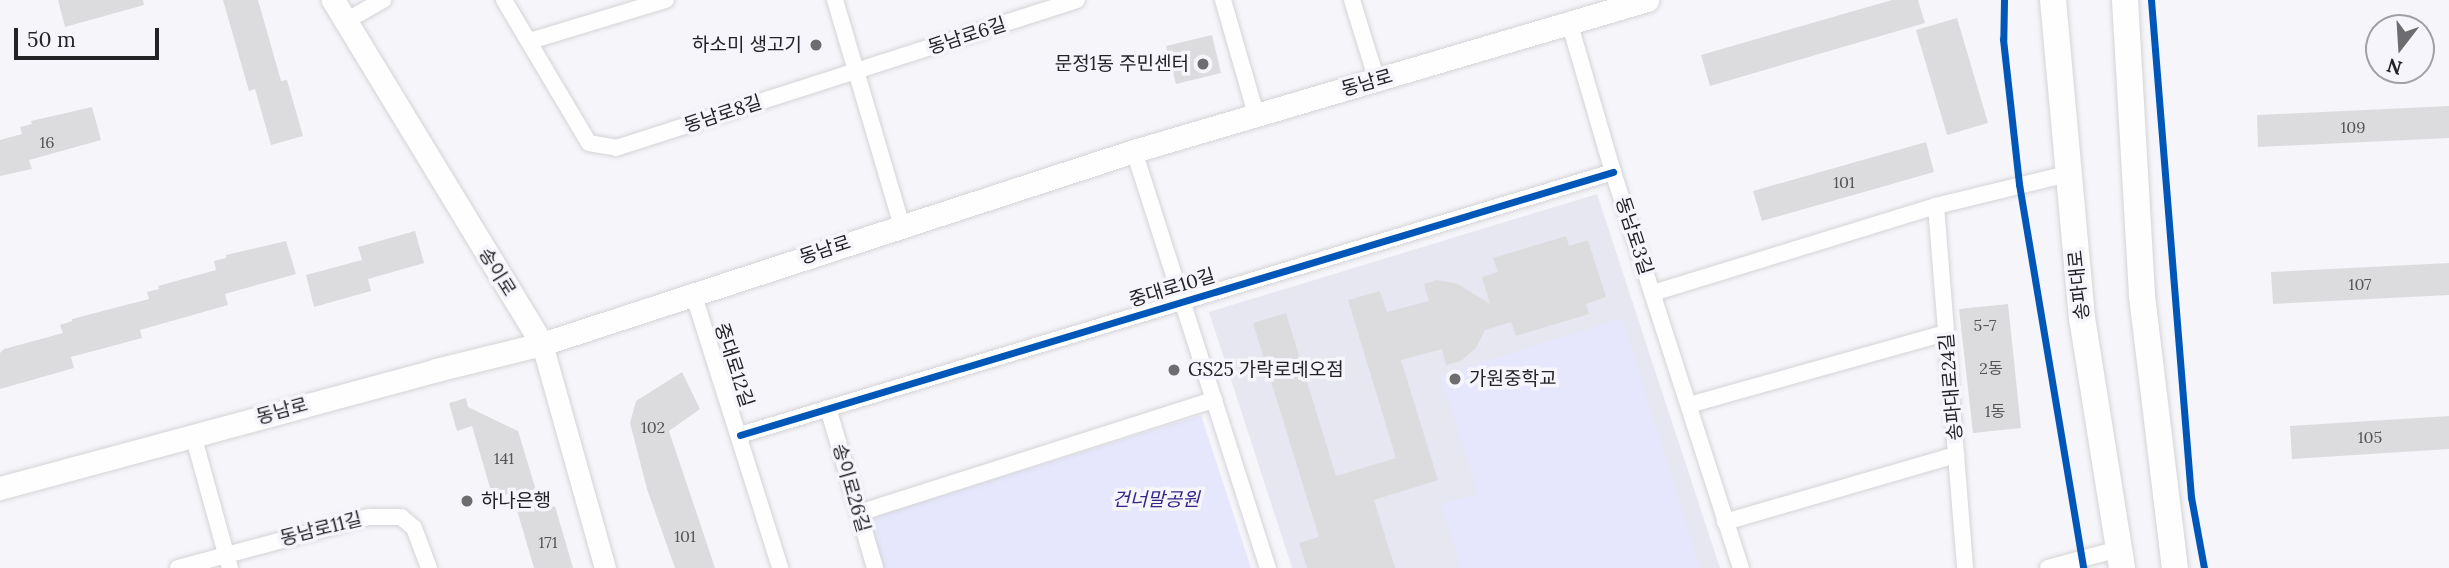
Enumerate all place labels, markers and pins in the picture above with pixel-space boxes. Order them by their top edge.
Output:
place label: 하소미 생고기 [692,34,802,56]
marker: 하소미 생고기 [808,37,824,53]
place label: 문정1동 주민센터 [1055,53,1189,75]
marker: 문정1동 주민센터 [1195,56,1211,72]
place label: GS25 가락로데오점 [1188,359,1344,381]
marker: GS25 가락로데오점 [1166,362,1182,378]
place label: 가원중학교 [1469,368,1556,390]
marker: 가원중학교 [1447,371,1463,387]
place label: 하나은행 [481,490,551,512]
marker: 하나은행 [459,493,475,509]

